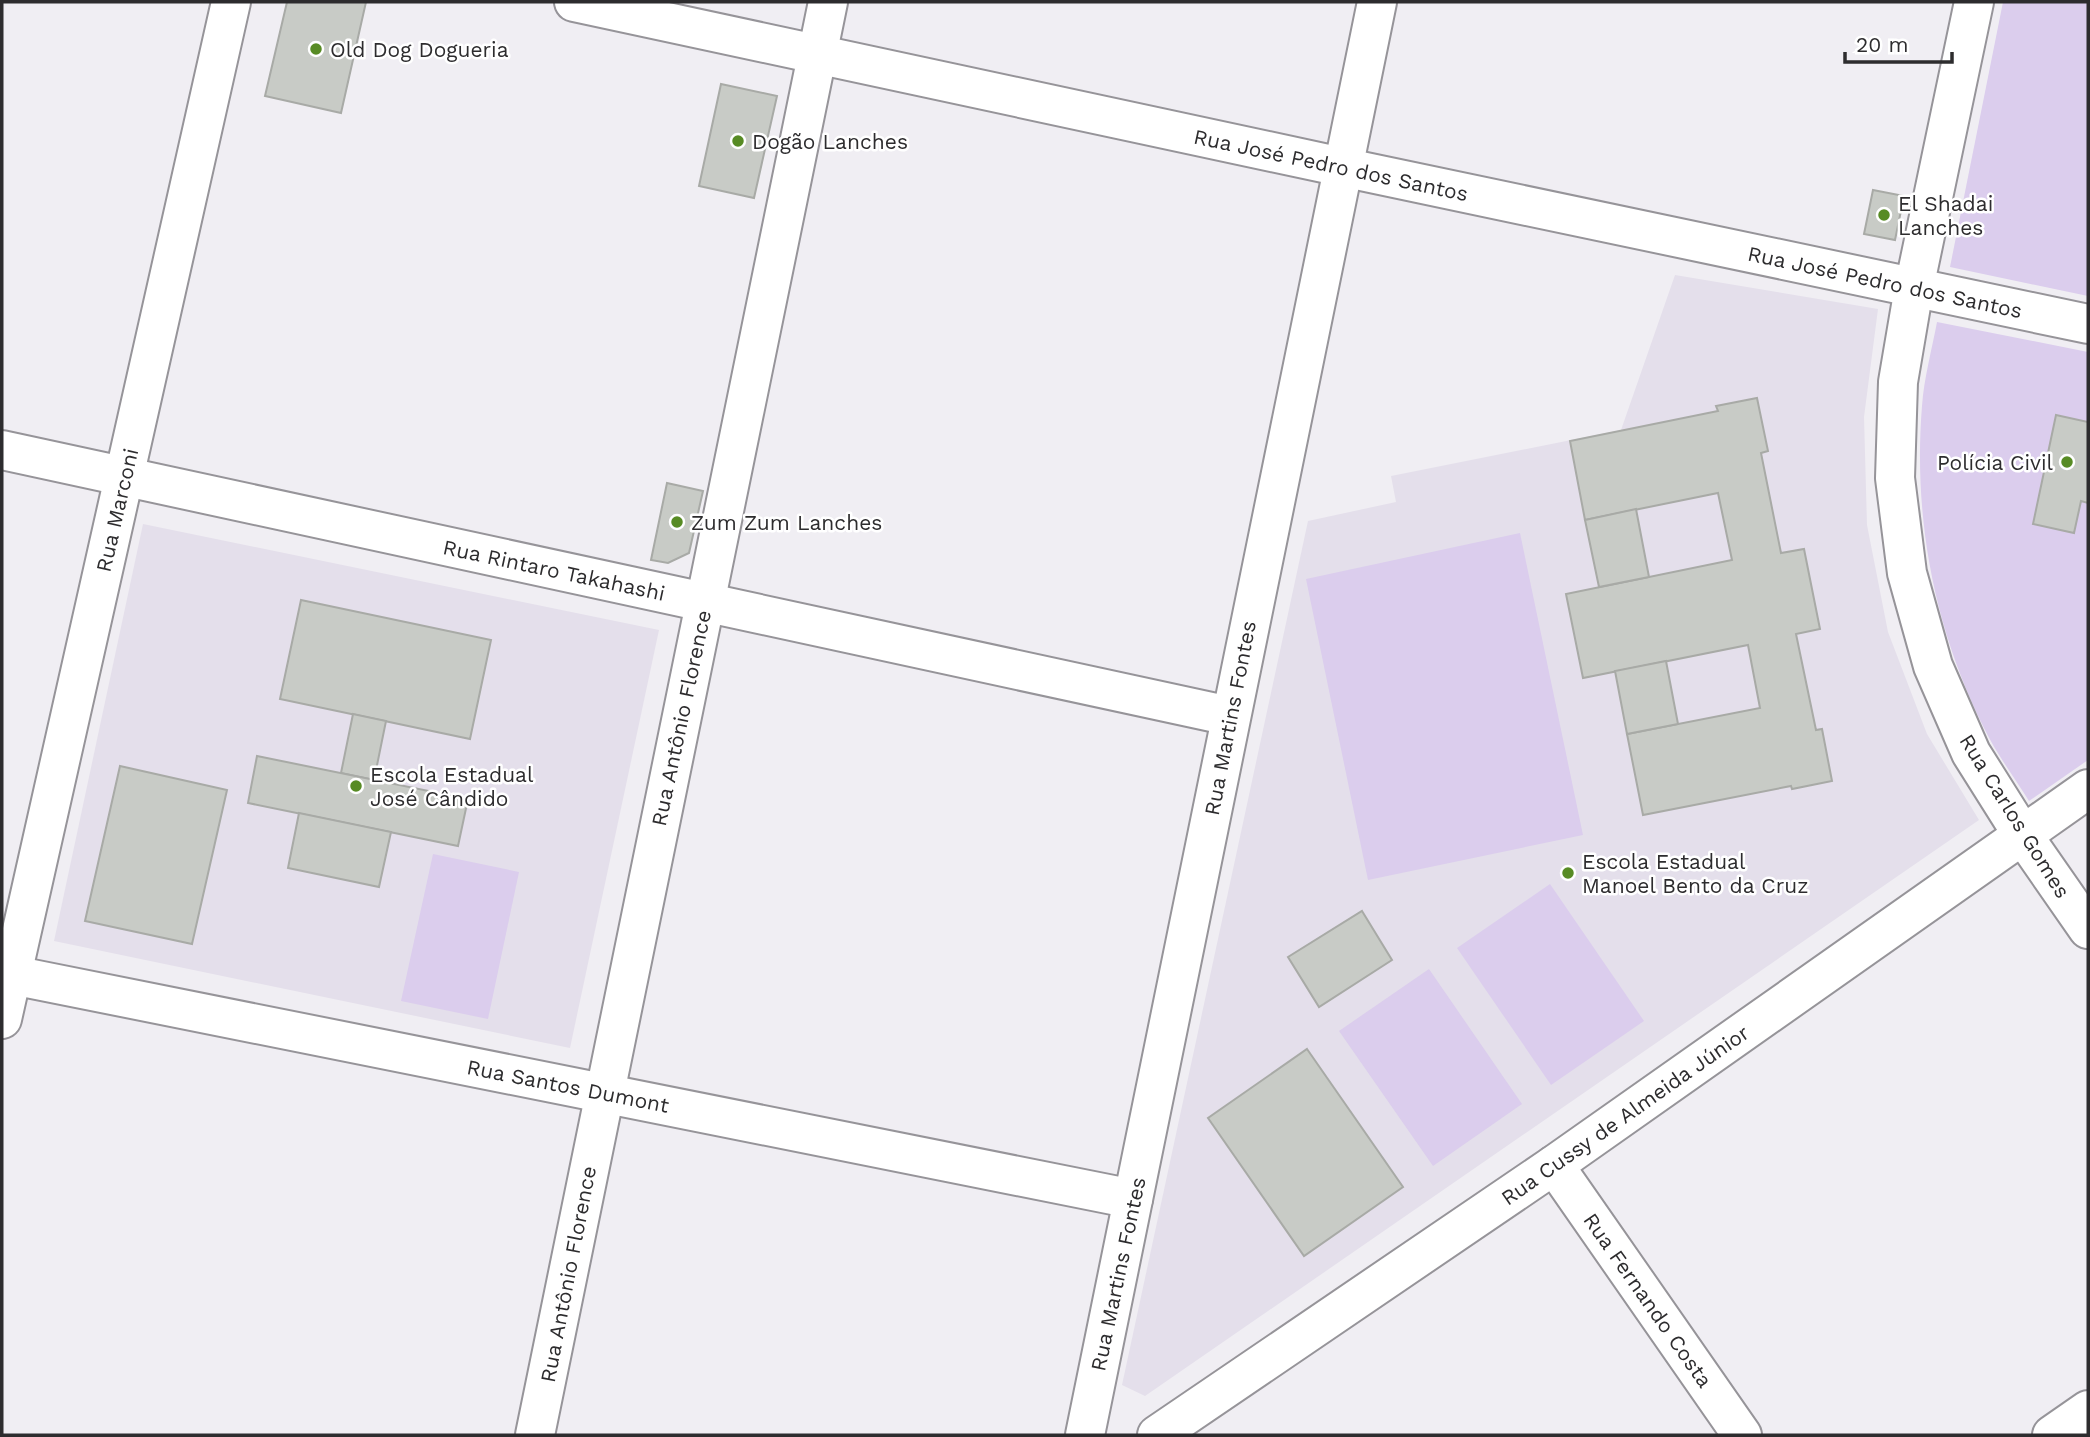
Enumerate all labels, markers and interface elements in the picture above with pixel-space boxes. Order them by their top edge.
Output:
scale bar [1845,21,1952,65]
text: 20 m [1856,32,1908,57]
place label: Old Dog Dogueria [330,37,509,62]
marker: Old Dog Dogueria [308,41,324,57]
street label: Rua José Pedro dos Santos [1192,124,1470,206]
place label: Dogão Lanches [752,129,908,154]
marker: Dogão Lanches [730,133,746,149]
place label: El Shadai Lanches [1898,191,1993,240]
marker: El Shadai Lanches [1876,207,1892,223]
street label: Rua José Pedro dos Santos [1746,241,2024,323]
street label: Rua Marconi [91,446,143,574]
place label: Polícia Civil [1937,450,2054,475]
marker: Polícia Civil [2059,454,2075,470]
place label: Zum Zum Lanches [691,510,882,535]
marker: Zum Zum Lanches [669,514,685,530]
street label: Rua Rintaro Takahashi [441,534,667,606]
street label: Rua Antônio Florence [646,608,716,828]
street label: Rua Martins Fontes [1199,619,1261,817]
street label: Rua Carlos Gomes [1954,730,2076,902]
place label: Escola Estadual José Cândido [370,762,534,811]
marker: Escola Estadual José Cândido [348,778,364,794]
place label: Escola Estadual Manoel Bento da Cruz [1582,849,1808,898]
marker: Escola Estadual Manoel Bento da Cruz [1560,865,1576,881]
street label: Rua Cussy de Almeida Júnior [1496,1019,1754,1210]
street label: Rua Santos Dumont [465,1054,671,1118]
street label: Rua Antônio Florence [535,1164,601,1384]
street label: Rua Martins Fontes [1085,1175,1151,1373]
street label: Rua Fernando Costa [1578,1208,1718,1392]

